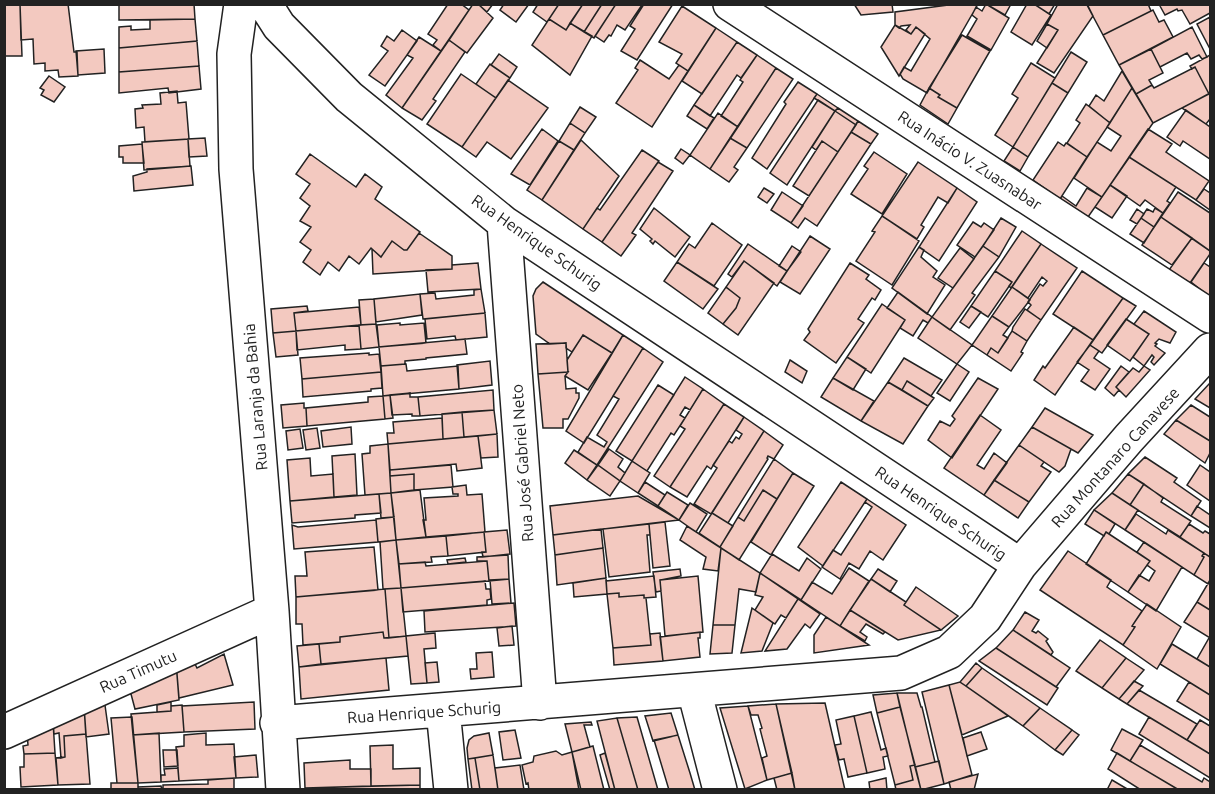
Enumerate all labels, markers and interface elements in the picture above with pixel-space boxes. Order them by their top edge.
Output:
street label: Rua Inácio V. Zuasnabar [895,107,1045,213]
street label: Rua Henrique Schurig [469,190,605,294]
street label: Rua Laranja da Bahia [240,323,270,471]
street label: Rua José Gabriel Neto [507,383,537,543]
street label: Rua Montanaro Canavese [1047,383,1183,531]
street label: Rua Henrique Schurig [872,462,1010,564]
street label: Rua Timutu [97,646,179,696]
street label: Rua Henrique Schurig [346,698,502,726]

